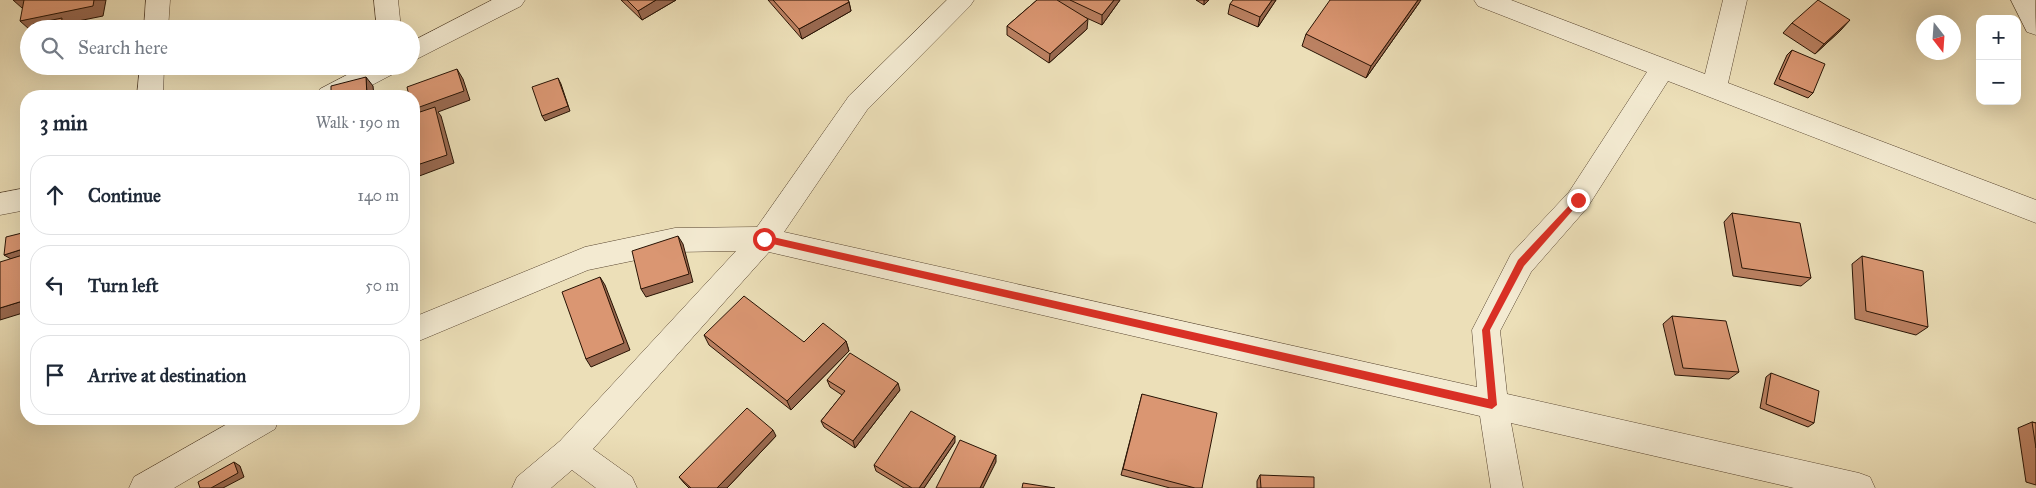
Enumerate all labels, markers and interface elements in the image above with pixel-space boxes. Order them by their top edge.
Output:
north arrow [1916,15,1961,60]
map controls [1976,15,2021,105]
button: + [1976,15,2021,60]
search box [20,20,420,75]
icon: search [38,34,66,62]
text: Search here [78,36,168,59]
button: − [1976,60,2021,105]
text: 3 min [40,110,88,136]
text: Walk · 190 m [316,113,400,132]
icon: ahead [41,181,69,209]
text: Continue [88,184,161,207]
text: 140 m [358,186,399,205]
route end [1567,189,1590,212]
route start [753,228,776,251]
icon: left [41,271,69,299]
text: Turn left [88,274,158,297]
text: 50 m [365,276,399,295]
icon: arrive [41,361,69,389]
text: Arrive at destination [88,364,246,387]

